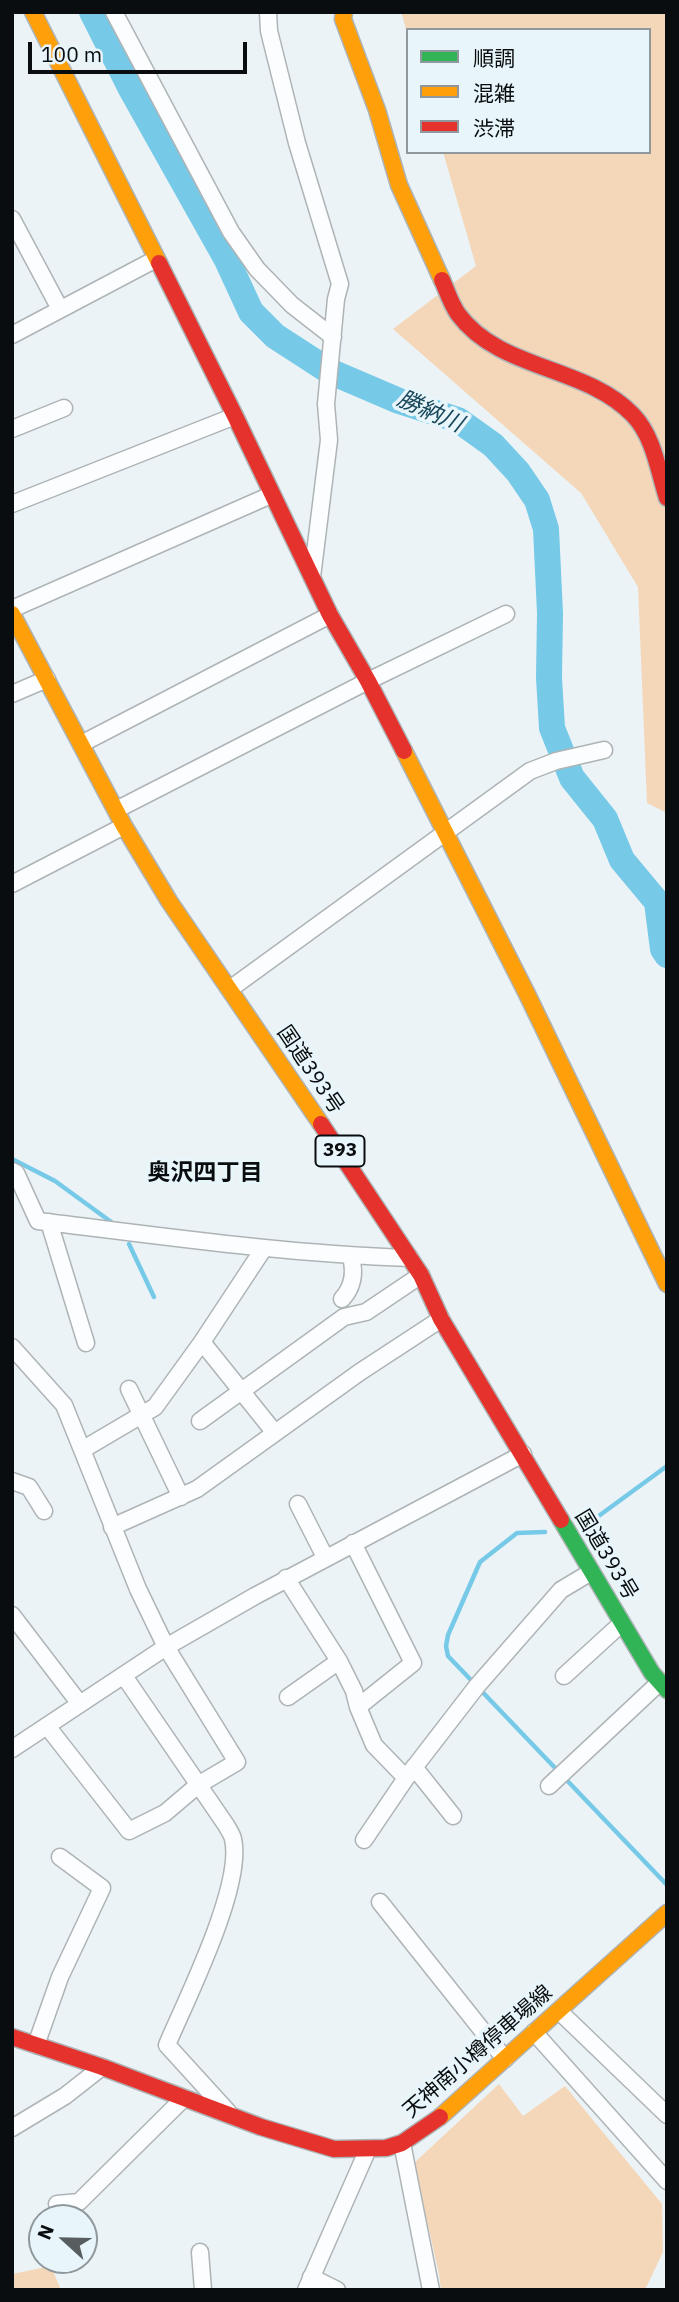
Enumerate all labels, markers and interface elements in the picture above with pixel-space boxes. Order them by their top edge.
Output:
scale bar [32,28,250,72]
legend [406,28,651,154]
text: 100 m [41,40,102,68]
text: 順調 [473,44,515,72]
text: 混雑 [473,79,515,107]
text: 渋滞 [473,114,515,142]
water label: 勝納川 [393,385,467,439]
street label: 国道393号 [271,1021,349,1119]
road number: 393 [316,1135,364,1166]
district label: 奥沢四丁目 [148,1159,262,1187]
street label: 国道393号 [569,1505,643,1605]
street label: 天神南小樽停車場線 [398,1980,558,2124]
north arrow [28,2204,98,2274]
text: N [32,2221,59,2243]

